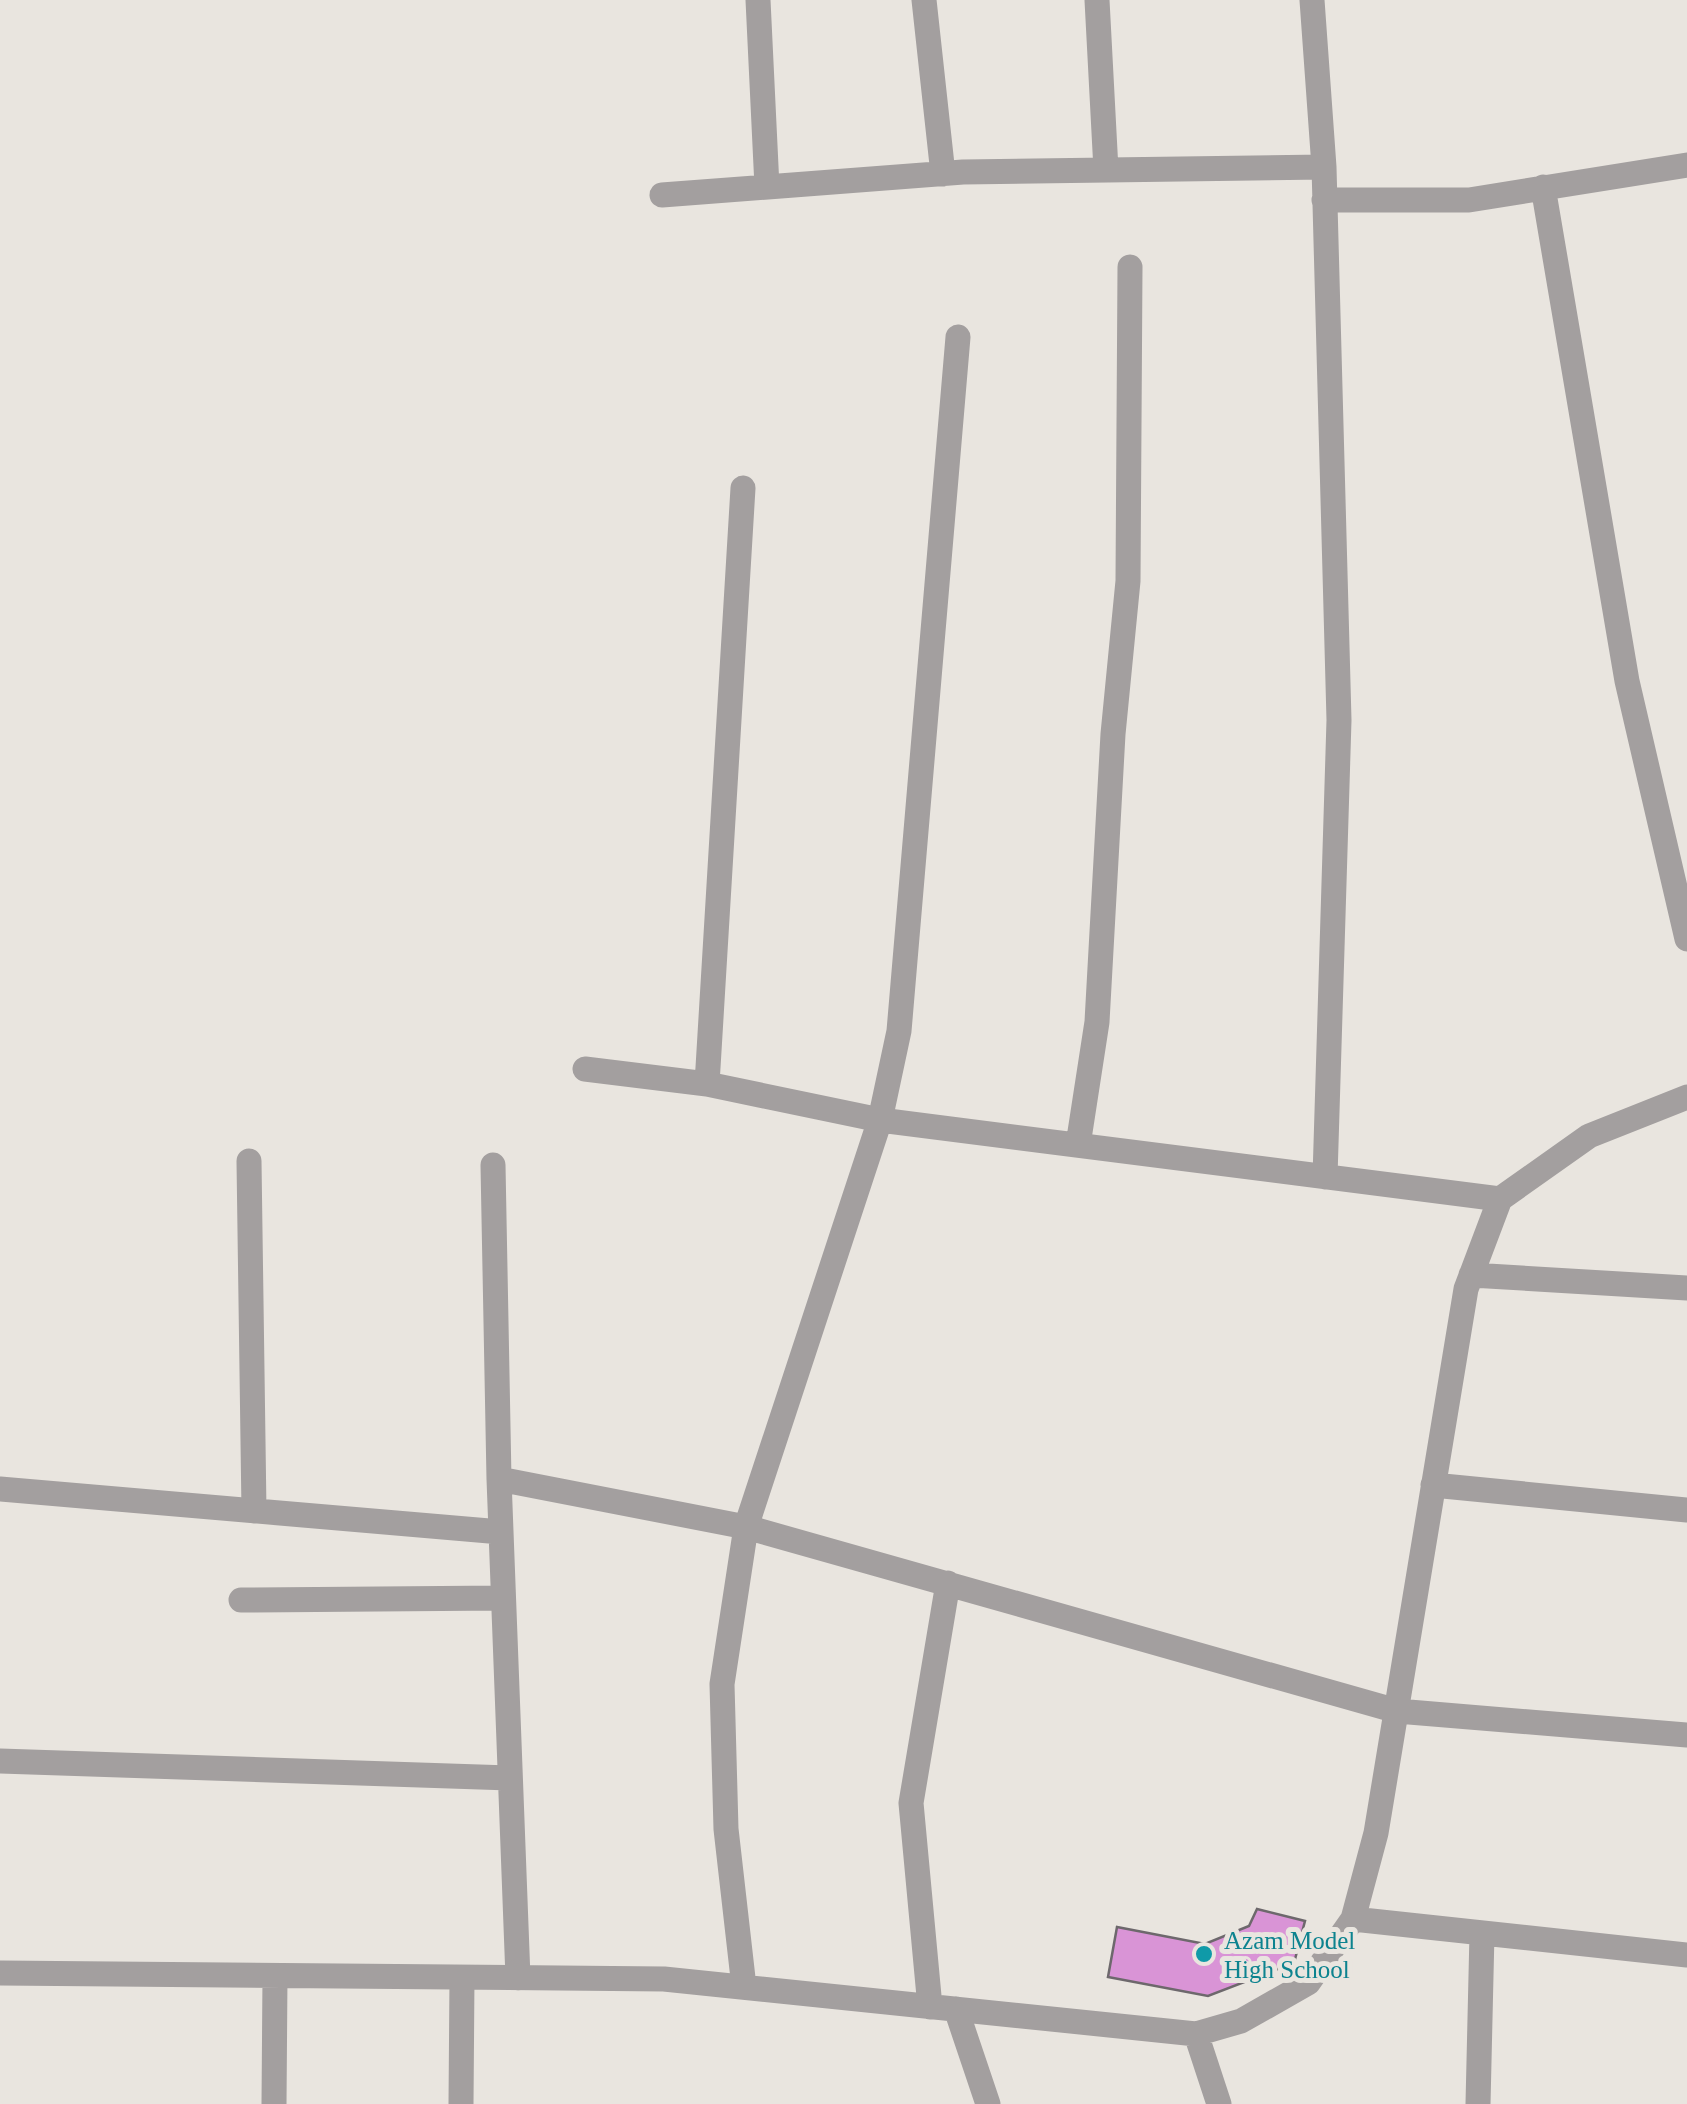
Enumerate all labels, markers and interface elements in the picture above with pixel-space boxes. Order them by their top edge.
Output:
place label: Azam Model High School [1224,1927,1355,1983]
marker: Azam Model High School [1193,1943,1215,1965]

